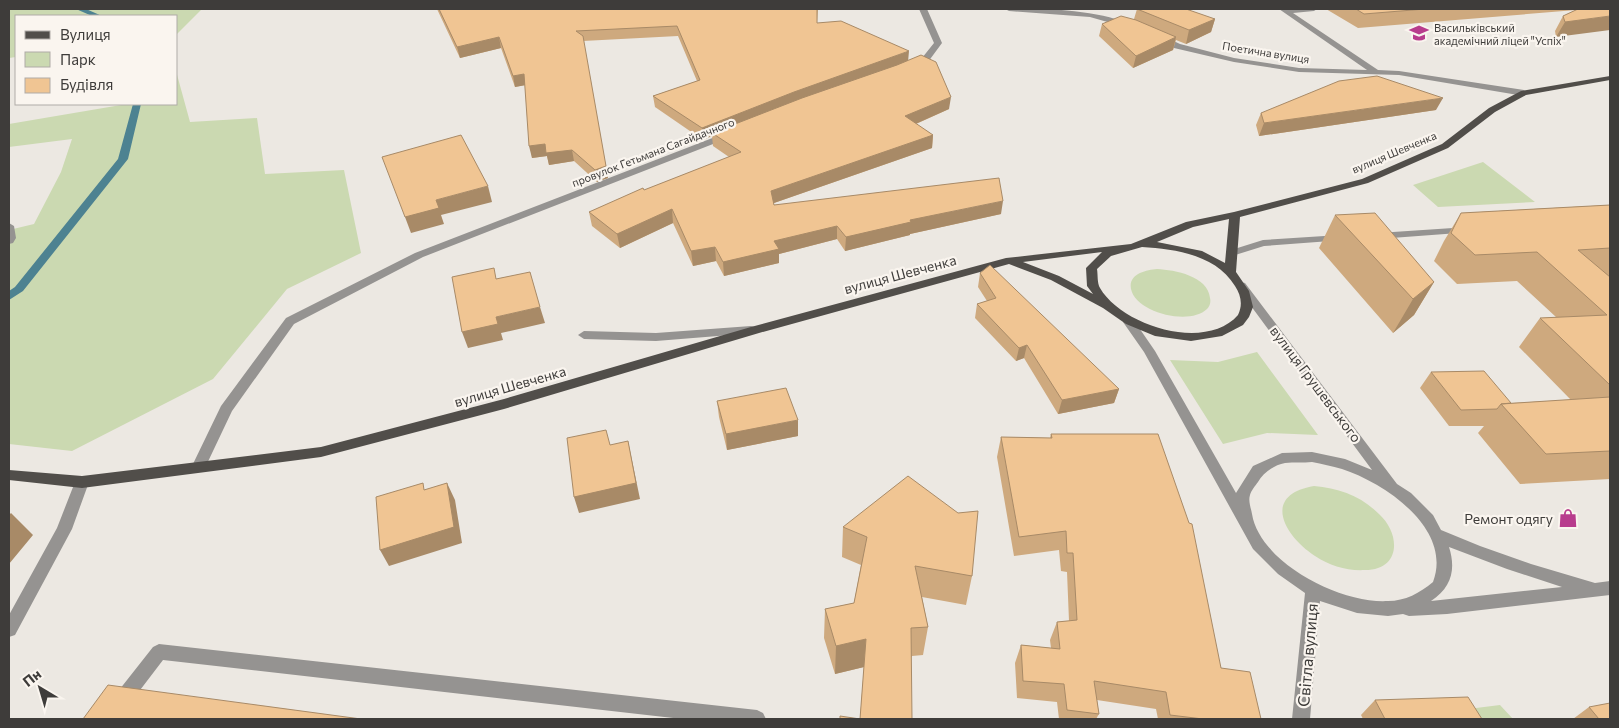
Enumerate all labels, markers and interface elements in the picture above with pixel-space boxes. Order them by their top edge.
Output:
legend [15,15,178,105]
place label: Васильківський академічний ліцей "Успіх" [1434,21,1566,47]
school or university icon: Васильківський академічний ліцей "Успіх" [1408,22,1430,44]
text: Вулиця [60,25,111,43]
street label: Поетична вулиця [1222,39,1310,65]
text: Парк [60,50,96,68]
text: Будівля [60,75,113,93]
street label: провулок Гетьмана Сагайдачного [570,115,737,189]
street label: вулиця Шевченка [1350,128,1438,176]
street label: вулиця Шевченка [842,251,958,297]
street label: вулиця Грушевського [1267,323,1365,445]
street label: вулиця Шевченка [452,362,568,410]
shop icon: Ремонт одягу [1557,507,1579,529]
place label: Ремонт одягу [1464,510,1553,527]
street label: Світла вулиця [1293,603,1321,707]
north arrow [15,663,65,713]
text: Пн [19,665,44,690]

